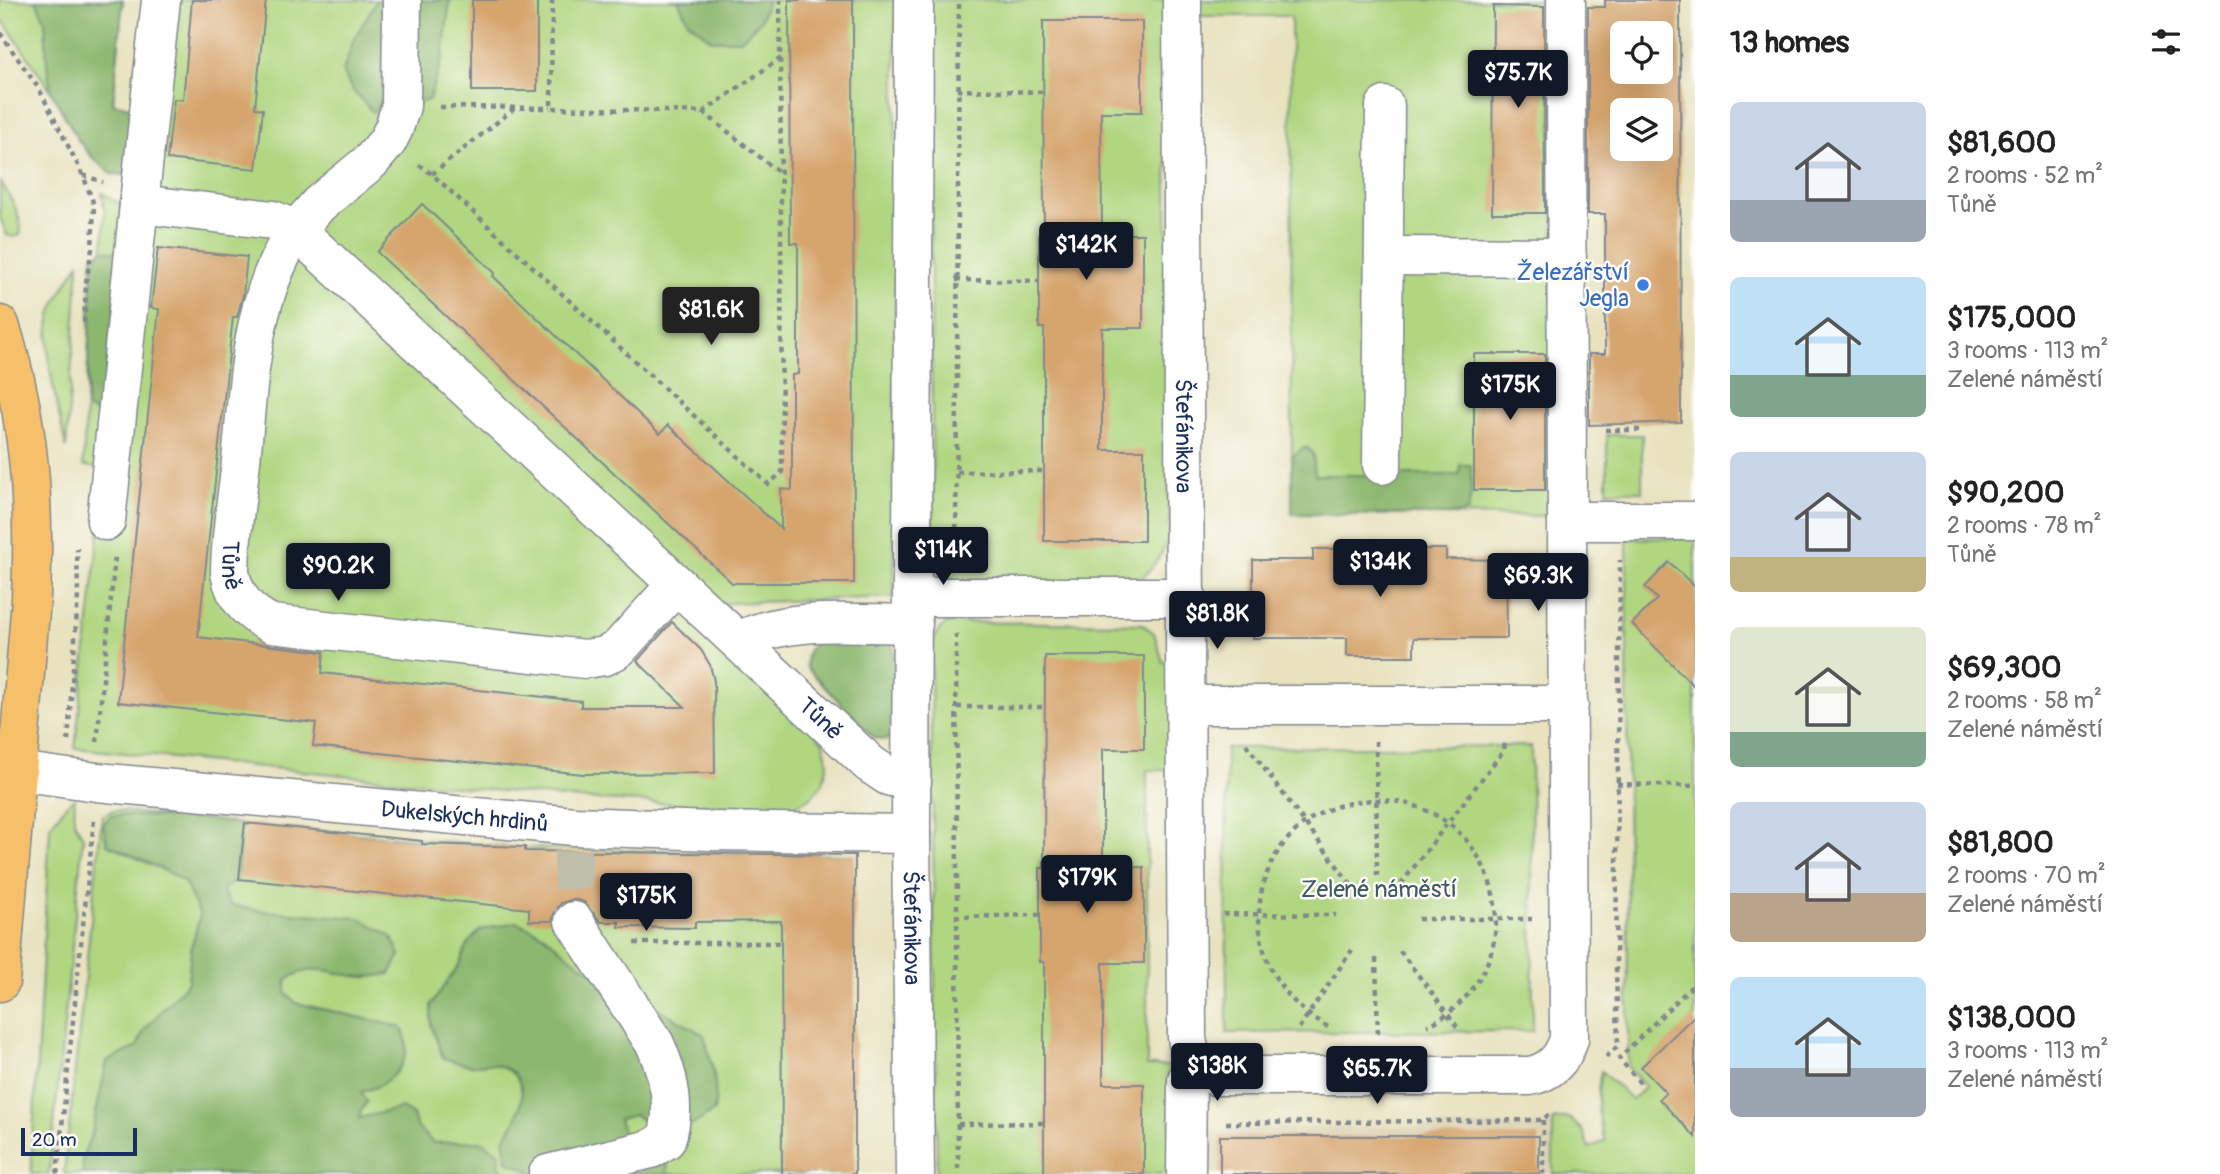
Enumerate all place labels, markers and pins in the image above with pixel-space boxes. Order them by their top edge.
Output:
pin: $75.7K [1461,50,1575,110]
pin: $142K [1037,222,1135,282]
place label: Železářství Jegla [1516,258,1629,313]
marker: Železářství Jegla [1635,277,1651,293]
pin: $81.6K [654,288,768,347]
pin: $175K [1461,362,1559,422]
pin: $114K [894,528,992,587]
pin: $134K [1331,540,1429,599]
pin: $90.2K [281,544,395,603]
pin: $69.3K [1481,554,1595,613]
pin: $81.8K [1160,592,1274,651]
pin: $179K [1038,856,1136,915]
pin: $175K [597,874,695,933]
pin: $138K [1168,1044,1266,1103]
pin: $65.7K [1320,1046,1434,1106]

